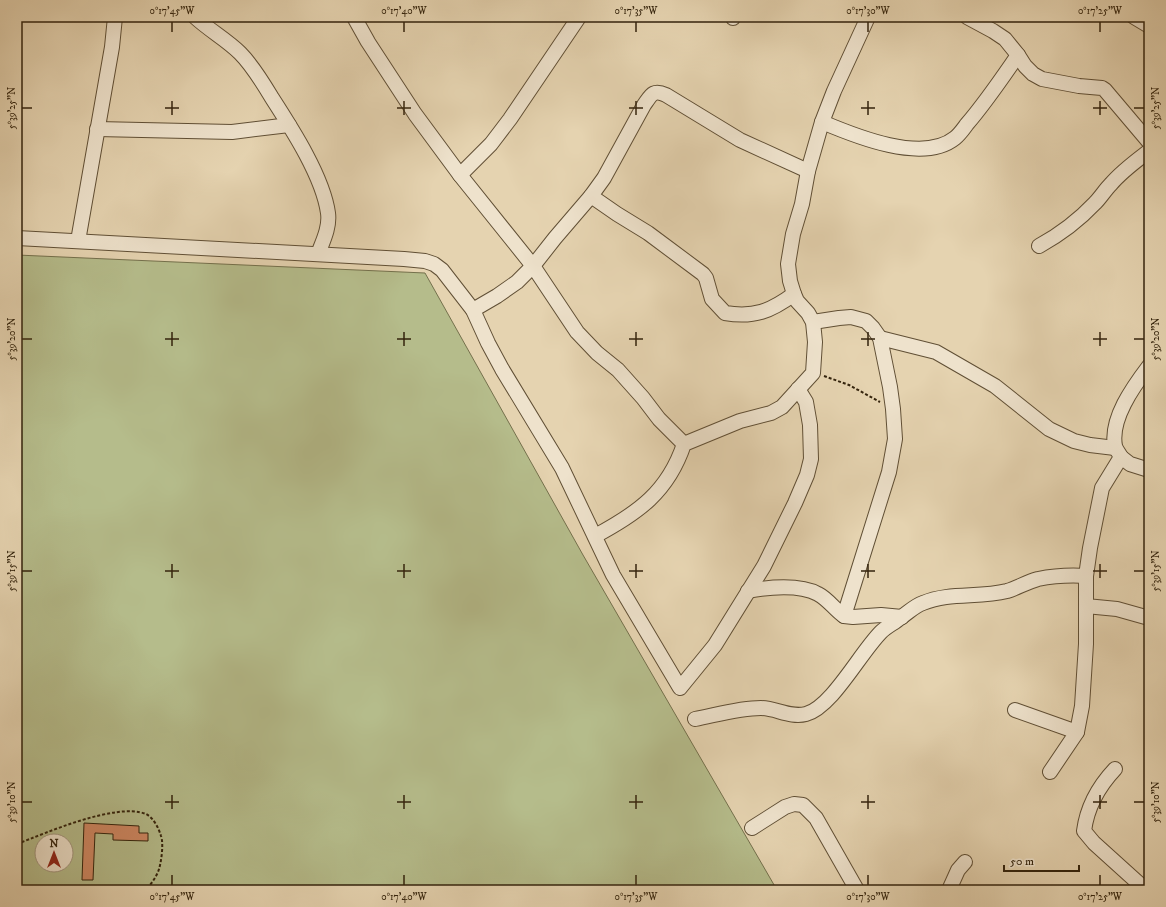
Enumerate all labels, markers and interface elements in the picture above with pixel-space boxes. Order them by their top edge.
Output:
text: 0°17'45"W [150,5,195,17]
text: 0°17'40"W [381,5,428,17]
text: 0°17'35"W [615,5,658,17]
text: 0°17'30"W [846,5,890,17]
text: 0°17'25"W [1078,5,1123,17]
text: 5°39'25"N [6,87,18,129]
text: 5°39'25"N [1150,87,1162,129]
text: 5°39'20"N [6,318,18,360]
text: 5°39'20"N [1150,318,1162,360]
text: 5°39'15"N [6,550,18,592]
text: 5°39'15"N [1150,550,1162,592]
text: 5°39'10"N [6,781,18,823]
text: 5°39'10"N [1150,781,1162,823]
north arrow [34,833,74,873]
text: N [49,837,59,851]
scale bar [1004,847,1079,873]
text: 50 m [1010,854,1034,869]
text: 0°17'45"W [150,891,195,903]
text: 0°17'40"W [381,891,428,903]
text: 0°17'35"W [615,891,658,903]
text: 0°17'30"W [846,891,890,903]
text: 0°17'25"W [1078,891,1123,903]

